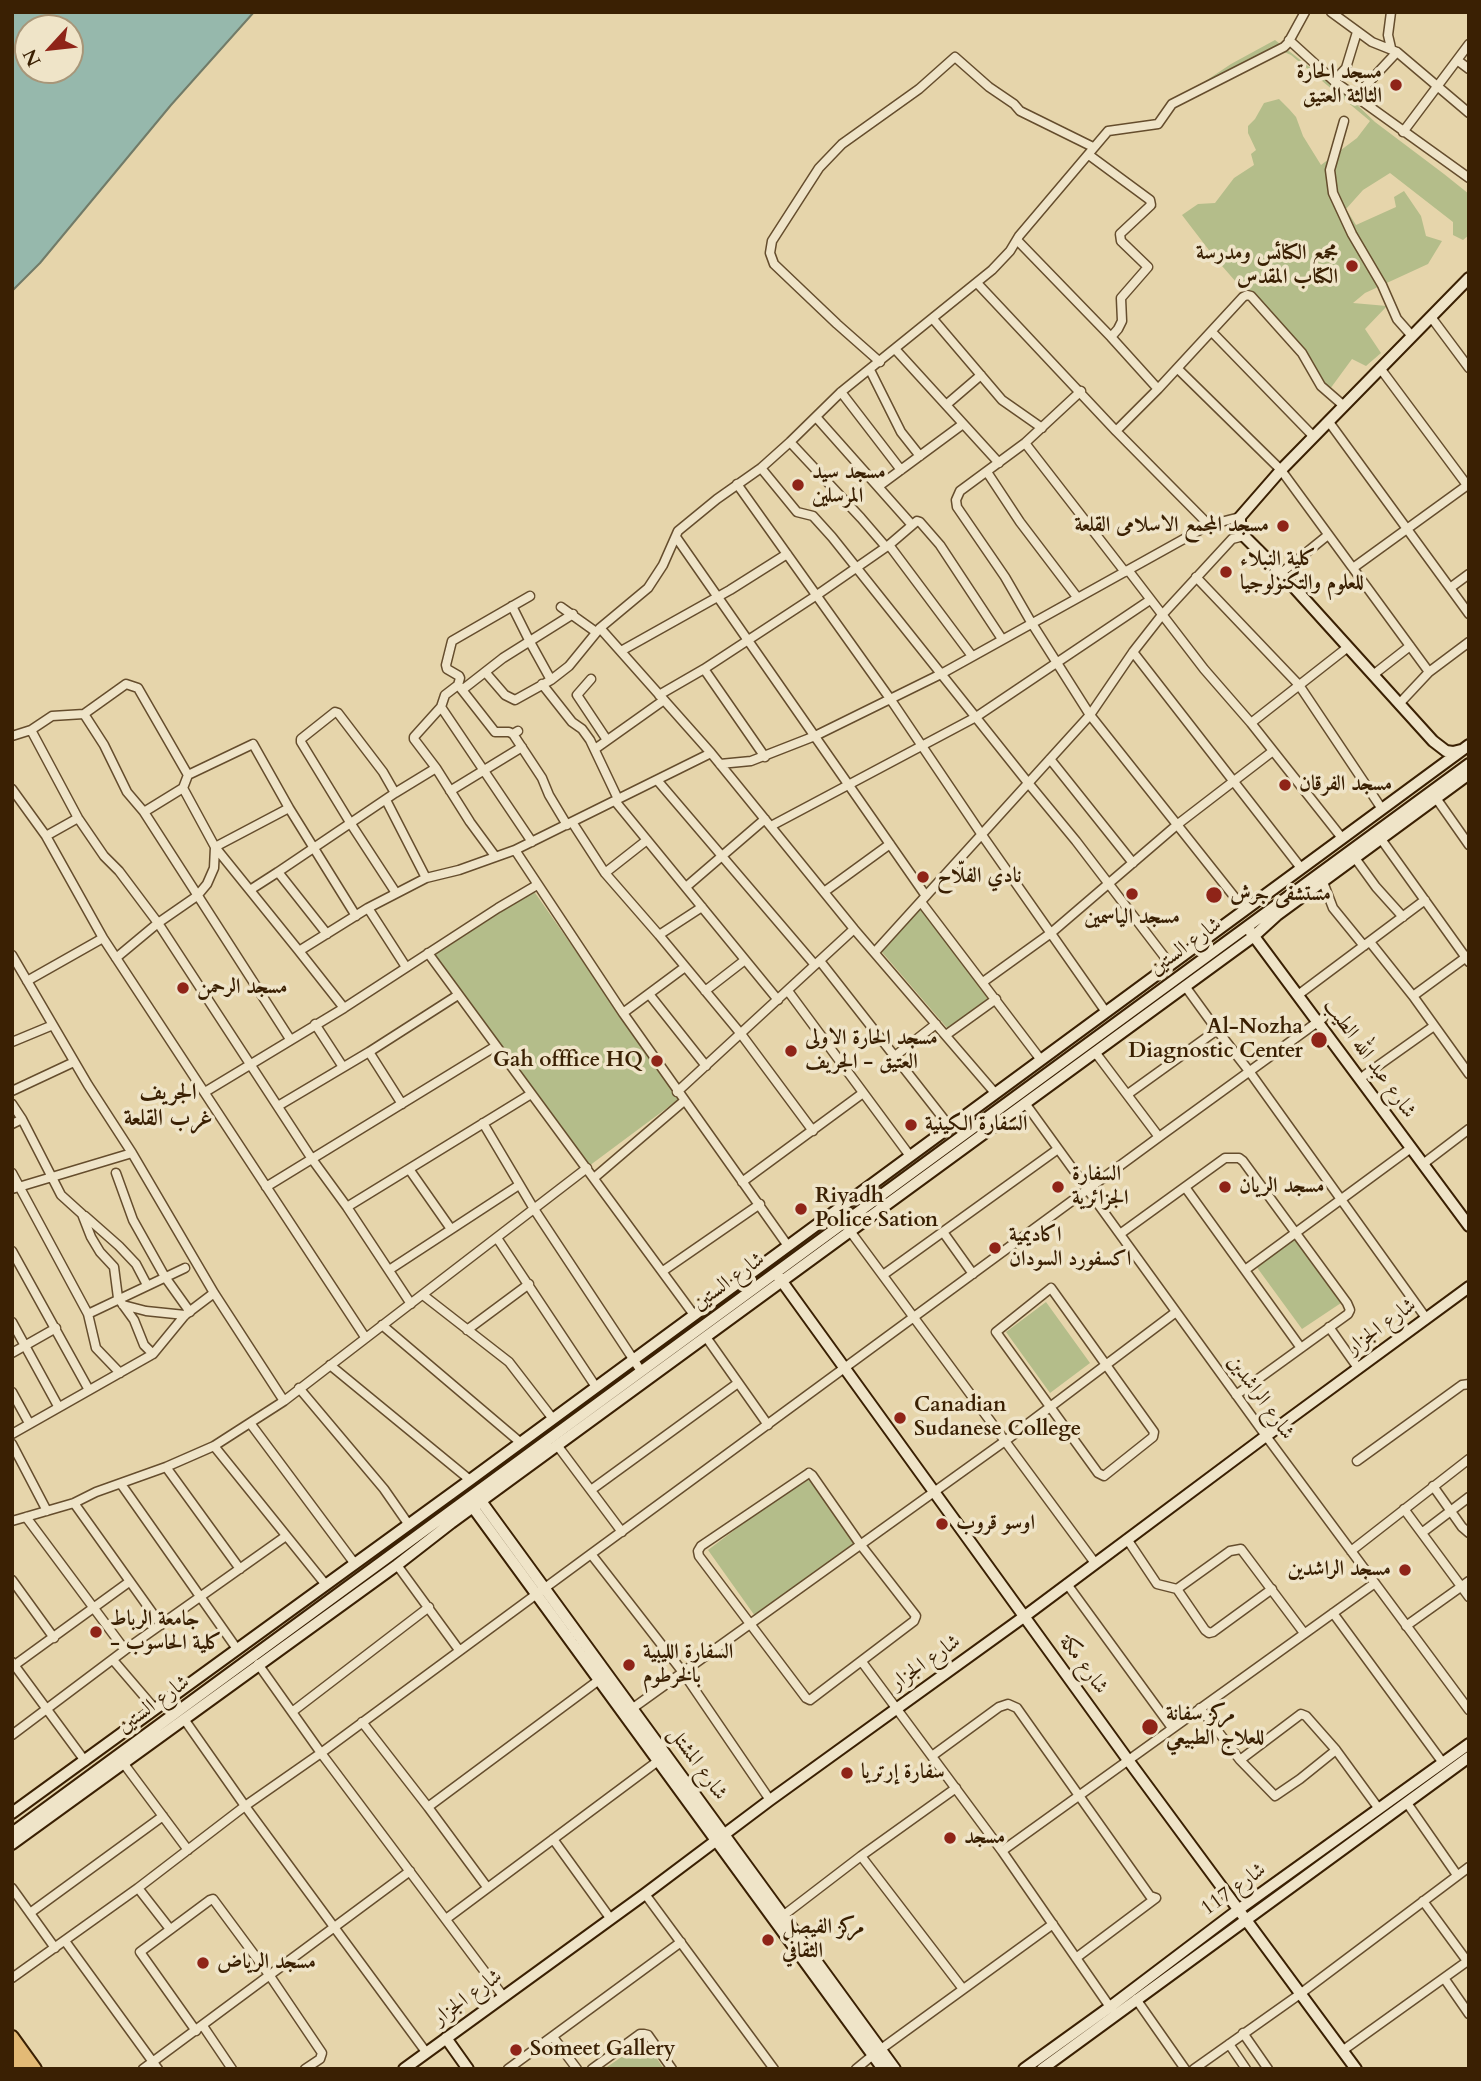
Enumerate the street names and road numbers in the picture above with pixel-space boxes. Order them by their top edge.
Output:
street label: شارع الستين [1145,912,1227,982]
street label: شارع عبد الله الطيب [1317,994,1421,1124]
street label: شارع الستين [688,1247,770,1317]
street label: شارع الجزار [1342,1293,1422,1361]
street label: شارع الراشدين [1221,1351,1299,1445]
street label: شارع الجزار [886,1630,966,1696]
street label: شارع مكة [1053,1630,1113,1700]
street label: شارع الستين [113,1670,195,1740]
street label: شارع المشتل [662,1722,732,1806]
street label: شارع 117 [1197,1858,1271,1922]
street label: شارع الجزار [428,1964,508,2032]

